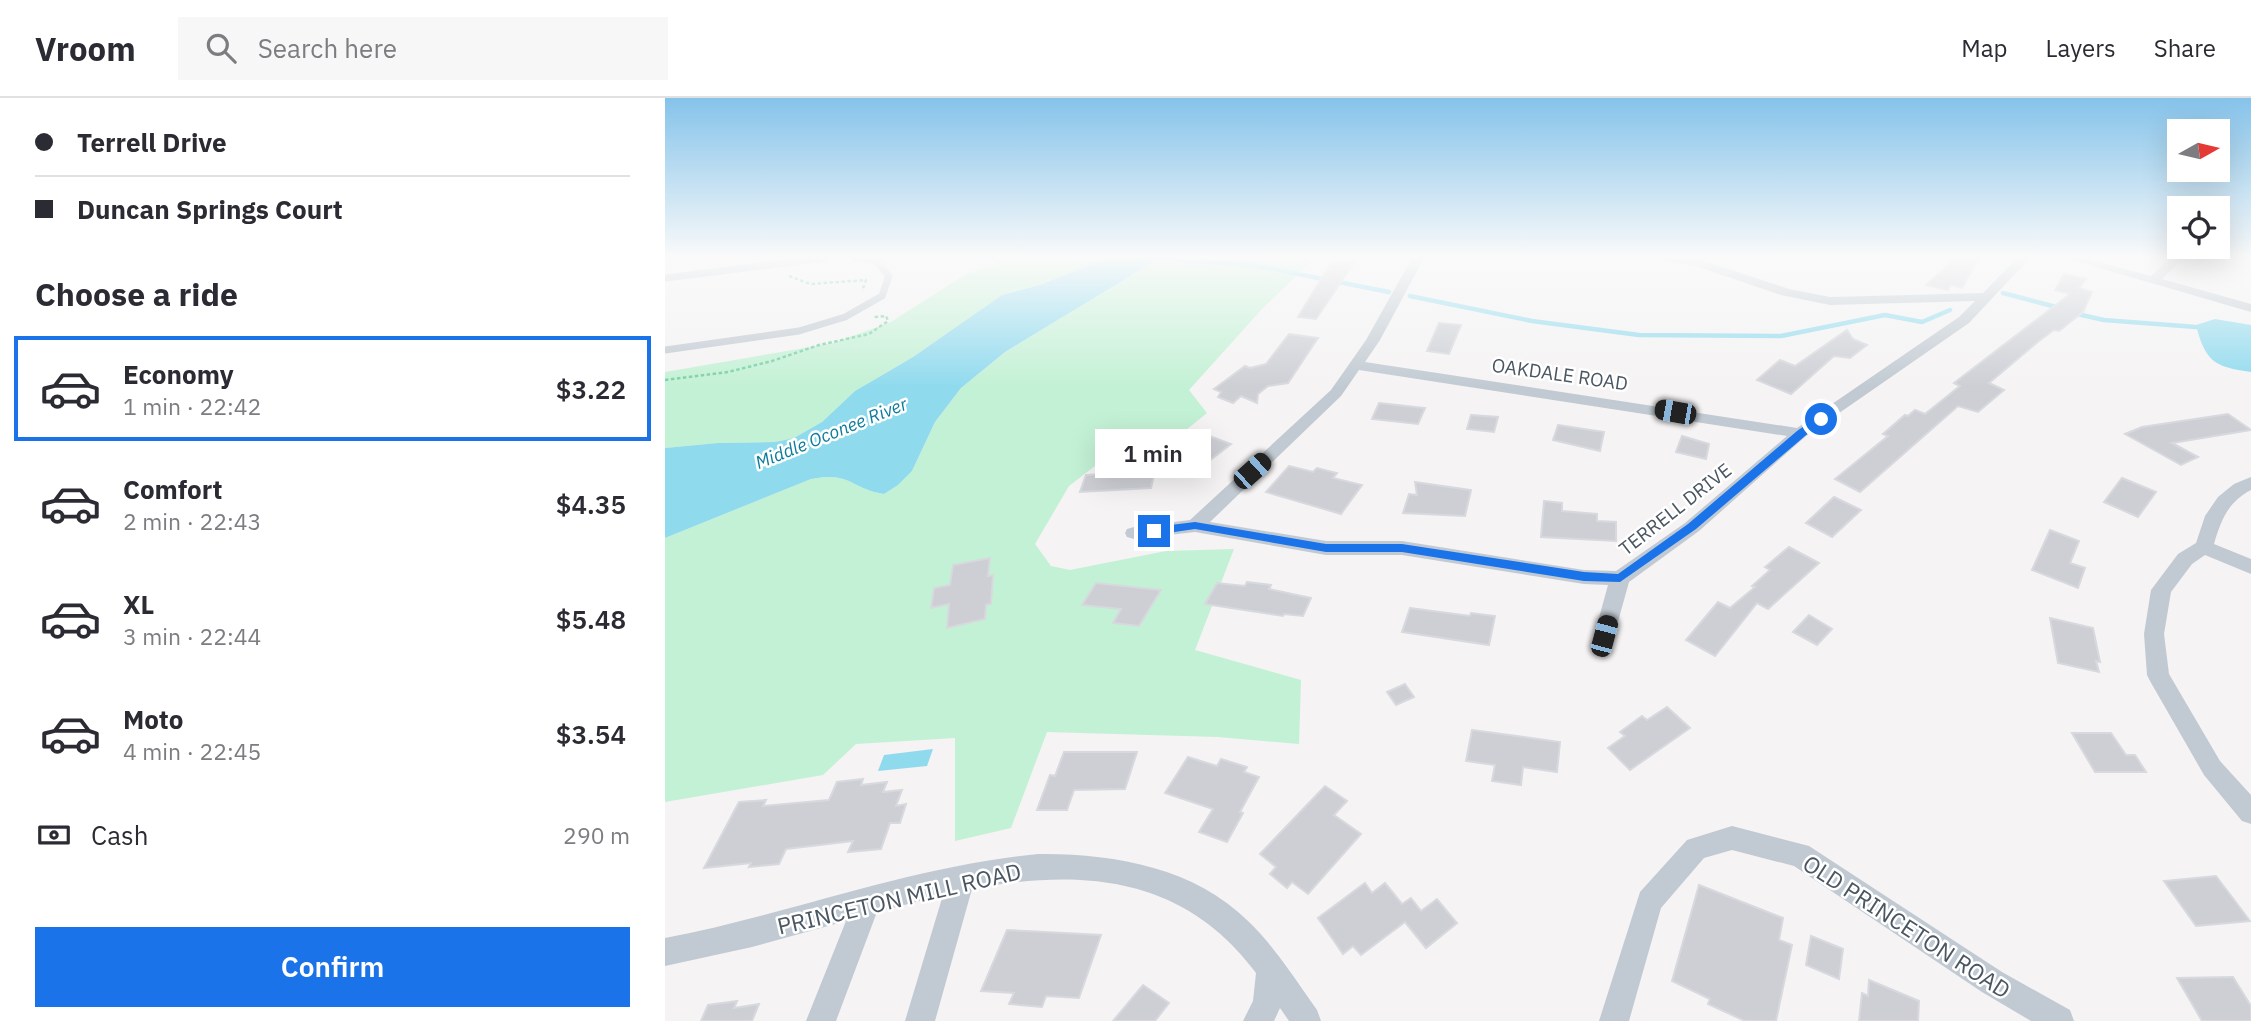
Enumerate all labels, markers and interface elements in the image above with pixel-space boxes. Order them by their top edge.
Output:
search box [178,17,668,80]
text: Vroom [35,27,136,70]
icon: search [202,29,240,67]
text: Search here [258,31,397,65]
text: Map [1961,32,2008,64]
text: Layers [2046,32,2116,64]
text: Share [2154,32,2216,64]
north arrow [2167,119,2229,182]
map controls [2167,119,2230,259]
text: Terrell Drive [77,125,227,159]
text: Duncan Springs Court [77,192,343,226]
button: locate [2167,196,2230,259]
text: Choose a ride [35,273,238,315]
street label: OAKDALE ROAD [1490,353,1630,395]
icon: car [39,357,102,420]
text: Economy [123,357,234,391]
text: $3.22 [556,372,626,406]
text: 1 min · 22:42 [123,391,261,421]
water label: Middle Oconee River [752,392,911,474]
car [1653,398,1698,426]
route start [1805,403,1837,435]
callout: 1 min [1096,430,1212,478]
text: 1 min [1123,438,1183,468]
car [1230,449,1275,493]
street label: TERRELL DRIVE [1614,458,1736,560]
icon: car [39,472,102,535]
text: Comfort [123,472,222,506]
text: $4.35 [556,487,626,521]
text: 2 min · 22:43 [123,506,261,536]
route end [1138,515,1170,547]
icon: car [39,587,102,650]
text: XL [123,587,154,621]
text: $5.48 [556,602,626,636]
car [1589,613,1620,659]
text: 3 min · 22:44 [123,621,261,651]
icon: car [39,702,102,765]
text: Moto [123,702,183,736]
text: $3.54 [556,717,626,751]
text: 4 min · 22:45 [123,736,261,766]
icon: cash [35,816,73,854]
text: Cash [91,818,148,852]
text: 290 m [563,820,630,850]
street label: OLD PRINCETON ROAD [1797,848,2017,1004]
street label: PRINCETON MILL ROAD [774,855,1024,941]
button: Confirm [35,927,630,1007]

